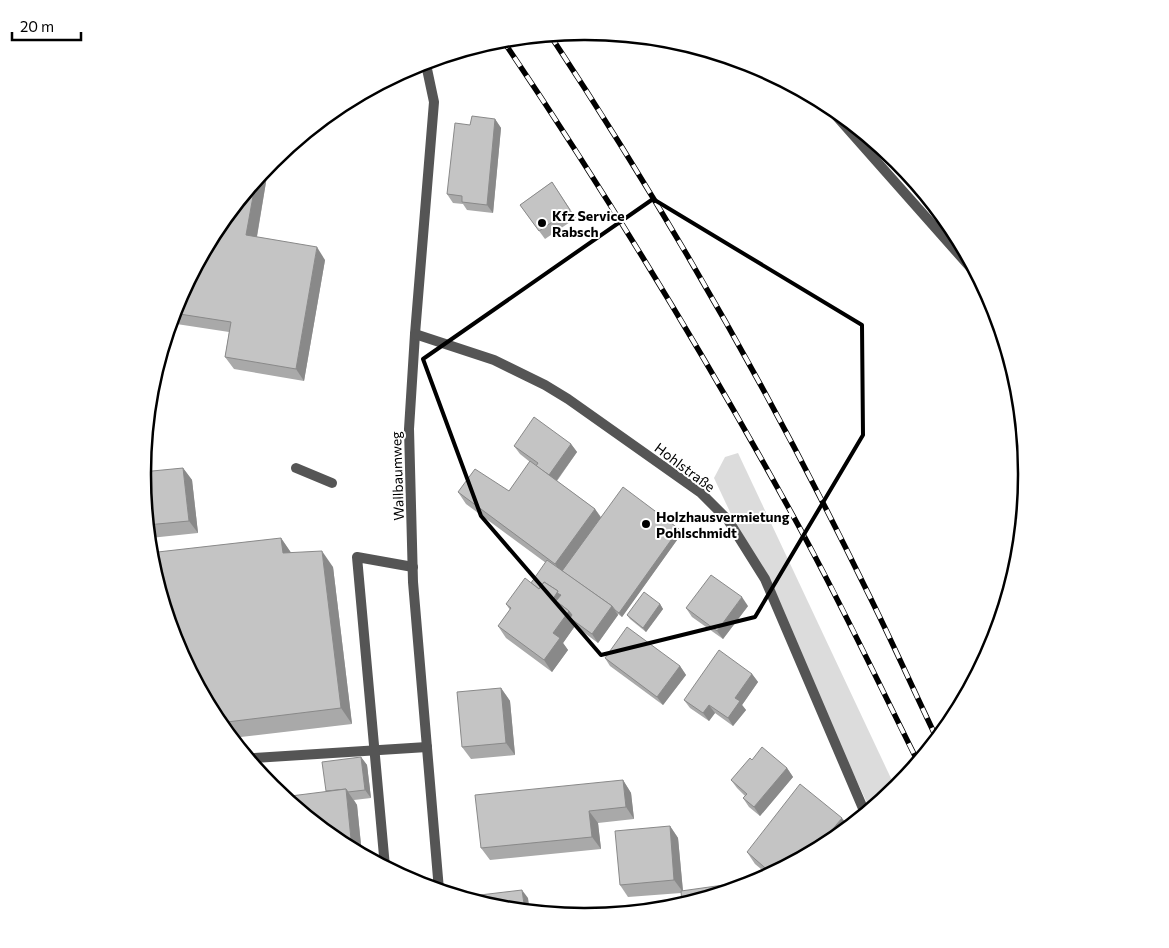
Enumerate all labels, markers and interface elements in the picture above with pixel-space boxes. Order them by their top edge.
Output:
scale bar [12,10,81,42]
text: 20 m [20,17,54,35]
place label: Kfz Service Rabsch [552,207,625,240]
marker: Kfz Service Rabsch [536,217,548,229]
street label: Wallbaumweg [387,431,407,521]
street label: Hohlstraße [651,439,719,495]
place label: Holzhausvermietung Pohlschmidt [656,508,790,541]
marker: Holzhausvermietung Pohlschmidt [640,518,652,530]

